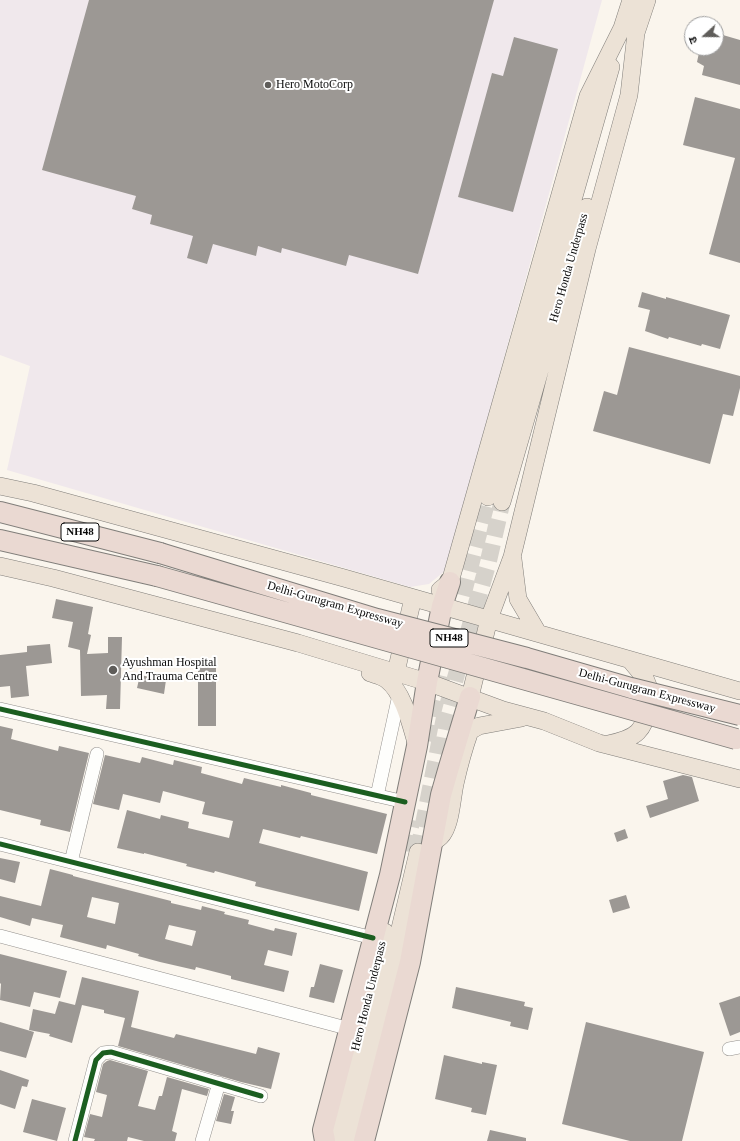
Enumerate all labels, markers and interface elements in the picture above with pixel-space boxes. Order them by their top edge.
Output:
north arrow [684,16,724,56]
text: उ [686,34,701,45]
place label: Hero MotoCorp [276,78,364,92]
marker: Hero MotoCorp [263,80,273,90]
street label: Hero Honda Underpass [544,202,594,334]
road number: NH48 [61,523,99,541]
street label: Delhi-Gurugram Expressway [256,576,414,634]
road number: NH48 [430,629,468,647]
place label: Ayushman Hospital And Trauma Centre [122,656,231,684]
street label: Delhi-Gurugram Expressway [568,663,726,719]
marker: Ayushman Hospital And Trauma Centre [107,664,119,676]
street label: Hero Honda Underpass [346,930,392,1062]

